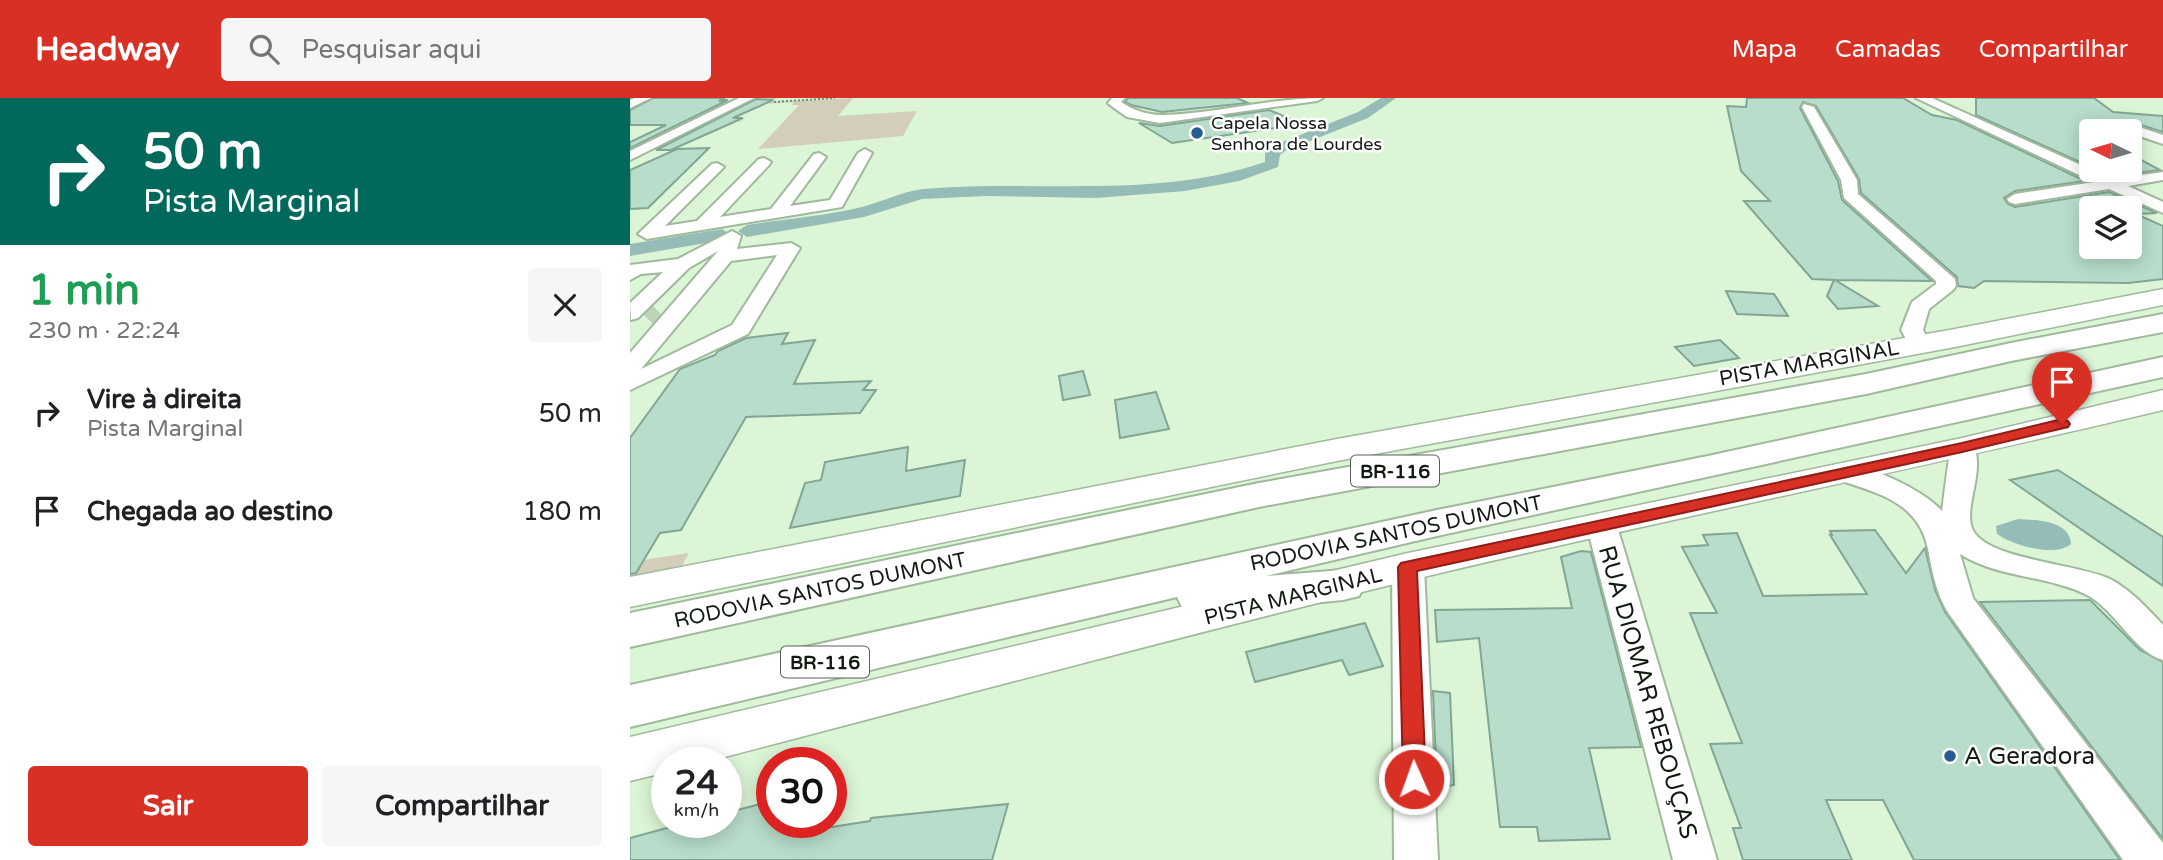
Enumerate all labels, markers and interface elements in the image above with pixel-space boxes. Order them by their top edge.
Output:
search box [221,18,711,81]
text: Headway [35,30,179,69]
icon: search [245,30,283,68]
text: Pesquisar aqui [301,34,482,65]
text: Mapa [1732,35,1797,64]
text: Camadas [1835,35,1941,64]
text: Compartilhar [1979,35,2128,64]
place label: Capela Nossa Senhora de Lourdes [1211,112,1382,155]
north arrow [2079,119,2142,182]
map controls [2079,119,2142,259]
text: 50 m [143,123,262,182]
marker: Capela Nossa Senhora de Lourdes [1189,125,1205,141]
icon: right [28,126,119,217]
text: Pista Marginal [143,183,360,221]
button: layers [2079,196,2142,259]
text: 1 min [28,265,140,316]
button: close [528,268,602,342]
text: 230 m · 22:24 [28,317,180,345]
street label: PISTA MARGINAL [1717,335,1901,392]
pin [2032,352,2092,424]
icon: arrive [2043,363,2081,401]
text: Vire à direita [87,384,242,415]
icon: right [28,394,66,432]
text: 50 m [539,398,602,429]
text: Pista Marginal [87,415,243,443]
road number: BR-116 [1351,456,1439,486]
street label: RODOVIA SANTOS DUMONT [1248,490,1545,577]
icon: arrive [28,492,66,530]
text: Chegada ao destino [87,496,333,527]
text: 180 m [522,496,602,527]
street label: RUA DIOMAR REBOUÇAS [1592,542,1703,842]
street label: RODOVIA SANTOS DUMONT [672,547,969,634]
street label: PISTA MARGINAL [1202,562,1385,631]
road number: BR-116 [781,646,869,678]
position arrow [1377,742,1451,816]
place label: A Geradora [1964,742,2095,771]
speed limit sign: 30 [756,747,847,838]
marker: A Geradora [1942,748,1958,764]
text: 24 [675,762,718,804]
button: Sair [28,766,308,846]
button: Compartilhar [322,766,602,846]
text: km/h [674,799,719,821]

